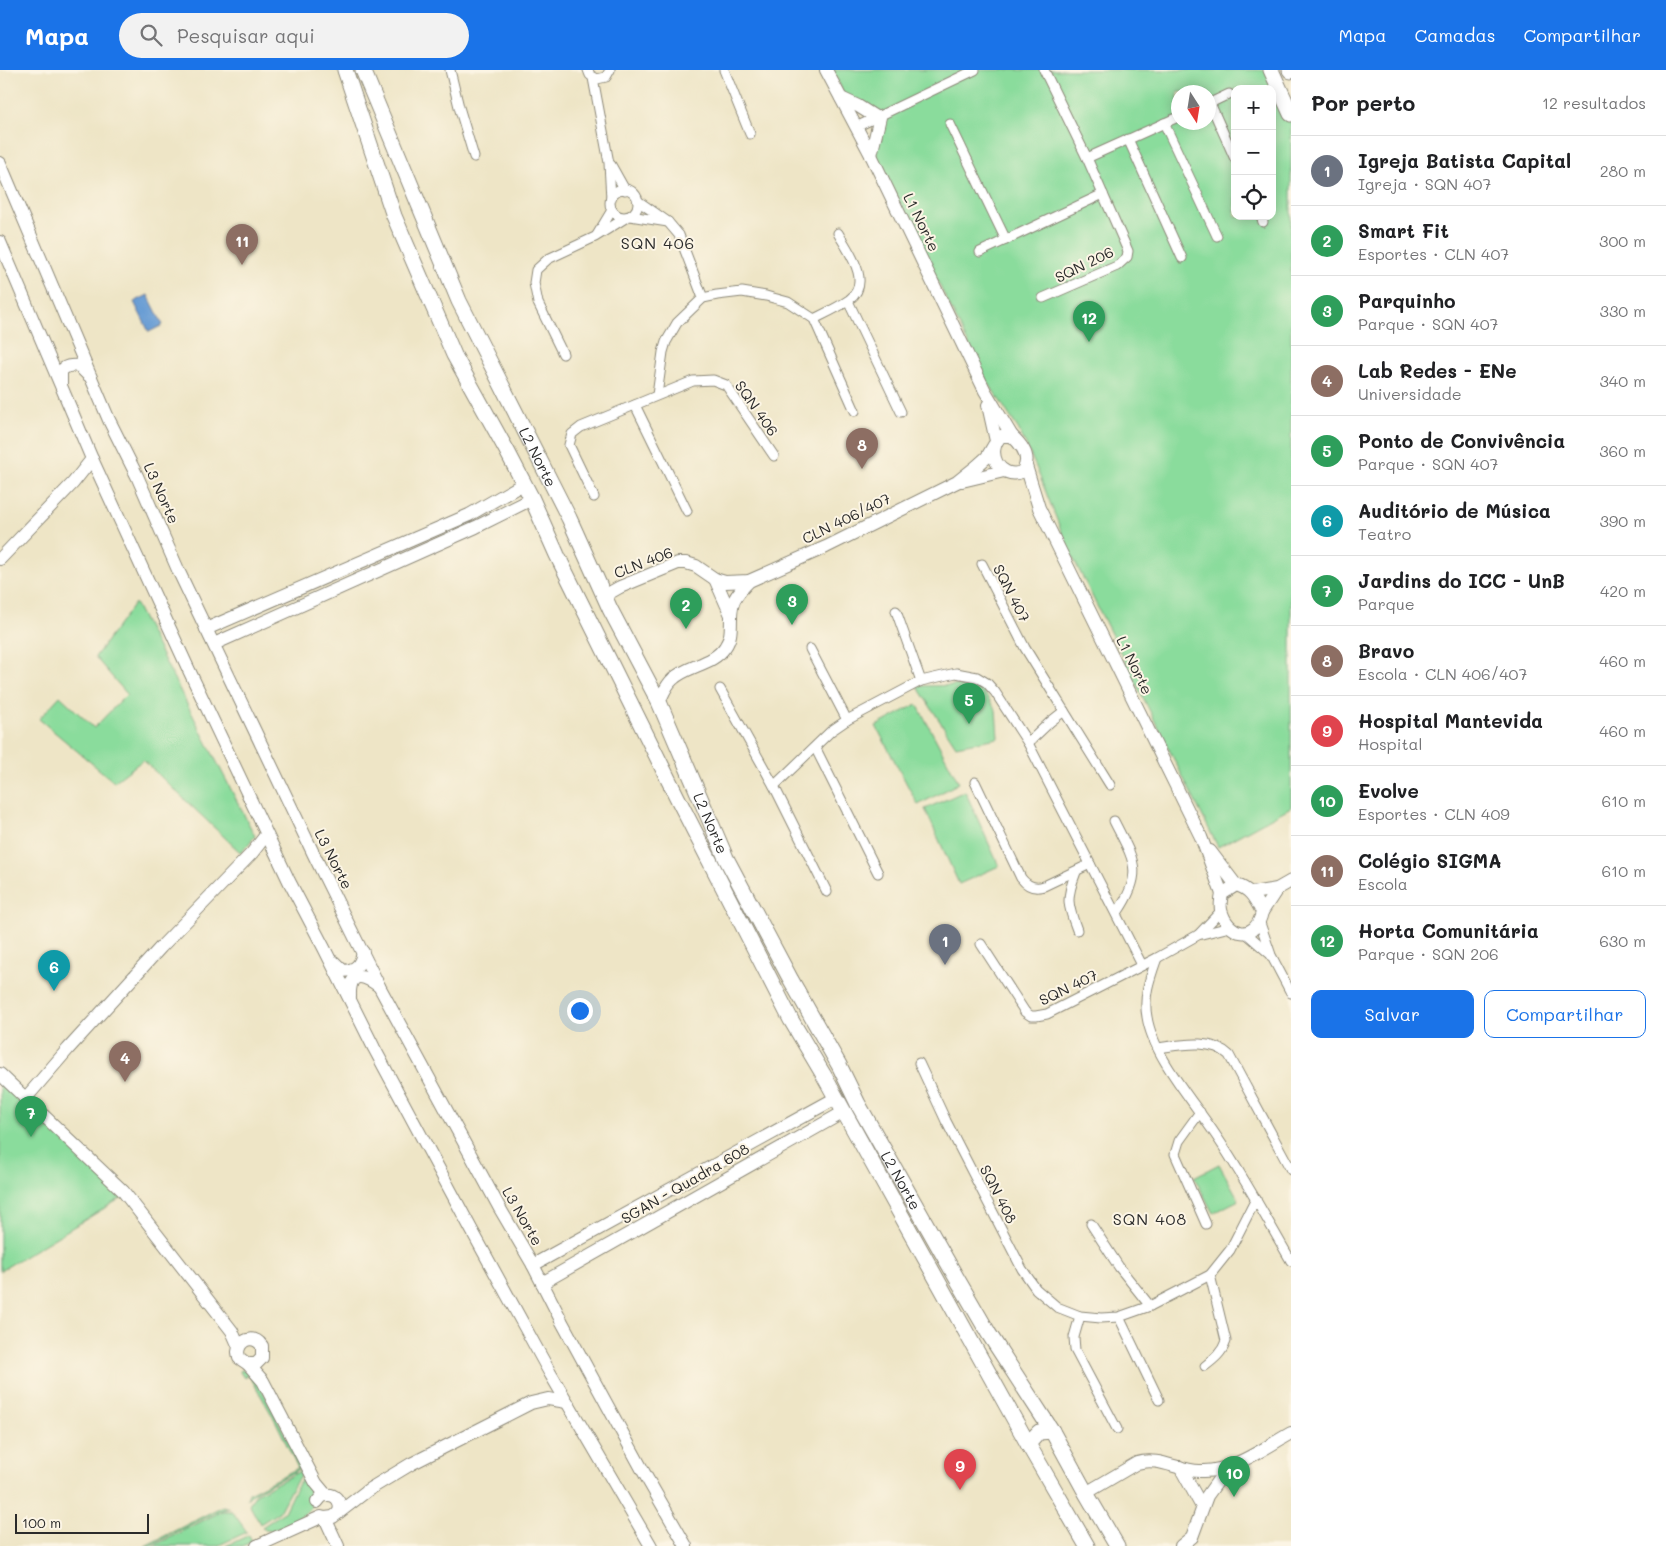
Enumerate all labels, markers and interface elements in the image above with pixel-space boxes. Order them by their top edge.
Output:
search box [119,13,469,58]
text: Mapa [25,20,89,51]
icon: search [137,21,165,49]
text: Pesquisar aqui [177,23,315,48]
text: Mapa [1339,23,1386,47]
text: Camadas [1414,23,1495,47]
text: Compartilhar [1523,23,1641,47]
north arrow [1171,85,1216,130]
map controls [1231,85,1276,220]
button: + [1231,85,1276,130]
text: Por perto [1311,89,1415,116]
text: 12 resultados [1542,92,1646,113]
button: − [1231,130,1276,175]
text: Igreja Batista Capital [1358,148,1571,173]
text: 1 [1323,160,1331,181]
text: 280 m [1600,160,1646,181]
text: Igreja · SQN 407 [1358,173,1491,194]
button: locate [1231,175,1276,220]
street label: L1 Norte [899,189,945,255]
text: Smart Fit [1358,218,1449,243]
pin: 11 [226,224,258,265]
text: 2 [1323,230,1331,251]
text: 300 m [1599,230,1646,251]
district label: SQN 406 [621,232,695,253]
street label: SQN 206 [1051,241,1117,287]
text: Esportes · CLN 407 [1358,243,1509,264]
text: Parquinho [1358,288,1456,313]
text: 3 [1322,300,1332,321]
text: 330 m [1600,300,1646,321]
pin: 12 [1073,301,1105,342]
text: Parque · SQN 407 [1358,313,1499,334]
text: Lab Redes - ENe [1358,358,1517,383]
text: 4 [1322,370,1332,391]
text: 340 m [1599,370,1646,391]
street label: SQN 406 [731,376,783,440]
text: Universidade [1358,383,1462,404]
street label: L2 Norte [515,424,562,490]
pin: 8 [846,428,878,469]
text: Ponto de Convivência [1358,428,1565,453]
text: 5 [1322,440,1332,461]
text: 360 m [1599,440,1646,461]
text: Parque · SQN 407 [1358,453,1499,474]
street label: L3 Norte [140,459,184,527]
street label: CLN 406/407 [799,488,893,548]
text: Auditório de Música [1358,498,1551,523]
text: 6 [1322,510,1332,531]
text: 390 m [1599,510,1646,531]
text: Teatro [1358,523,1411,544]
street label: CLN 406 [611,542,675,582]
street label: SQN 407 [989,561,1035,625]
text: Jardins do ICC - UnB [1358,568,1565,593]
text: 7 [1323,580,1331,601]
text: 420 m [1600,580,1646,601]
pin: 3 [776,584,808,625]
pin: 2 [670,588,702,629]
text: Parque [1358,593,1415,614]
street label: L1 Norte [1112,632,1158,698]
text: Bravo [1358,638,1414,663]
text: 8 [1322,650,1332,671]
text: 460 m [1599,650,1646,671]
text: Escola · CLN 406/407 [1358,663,1527,684]
pin: 5 [953,683,985,724]
text: Hospital Mantevida [1358,708,1543,733]
text: 9 [1322,720,1332,741]
text: 460 m [1599,720,1646,741]
text: Hospital [1358,733,1422,754]
text: Evolve [1358,778,1419,803]
street label: L2 Norte [689,789,733,857]
text: 10 [1318,790,1336,811]
text: 610 m [1601,790,1646,811]
text: Esportes · CLN 409 [1358,803,1510,824]
street label: L3 Norte [310,826,358,892]
text: Colégio SIGMA [1358,848,1501,873]
text: 11 [1320,860,1334,881]
text: 610 m [1601,860,1646,881]
text: Escola [1358,873,1408,894]
text: Horta Comunitária [1358,918,1539,943]
pin: 1 [929,924,961,965]
text: 12 [1319,930,1335,951]
text: 630 m [1599,930,1646,951]
text: Parque · SQN 206 [1358,943,1499,964]
pin: 6 [38,950,70,991]
street label: SQN 407 [1036,964,1100,1010]
button: Salvar [1311,990,1474,1038]
button: Compartilhar [1484,990,1646,1038]
your location [567,998,593,1024]
pin: 4 [109,1041,141,1082]
pin: 7 [15,1096,47,1137]
street label: SGAN - Quadra 608 [617,1138,753,1228]
street label: L2 Norte [877,1147,926,1213]
street label: SQN 408 [976,1161,1022,1227]
street label: L3 Norte [498,1183,548,1249]
district label: SQN 408 [1113,1208,1187,1229]
pin: 9 [944,1449,976,1490]
pin: 10 [1218,1456,1250,1497]
scale bar [15,1511,149,1534]
text: 100 m [22,1513,61,1532]

